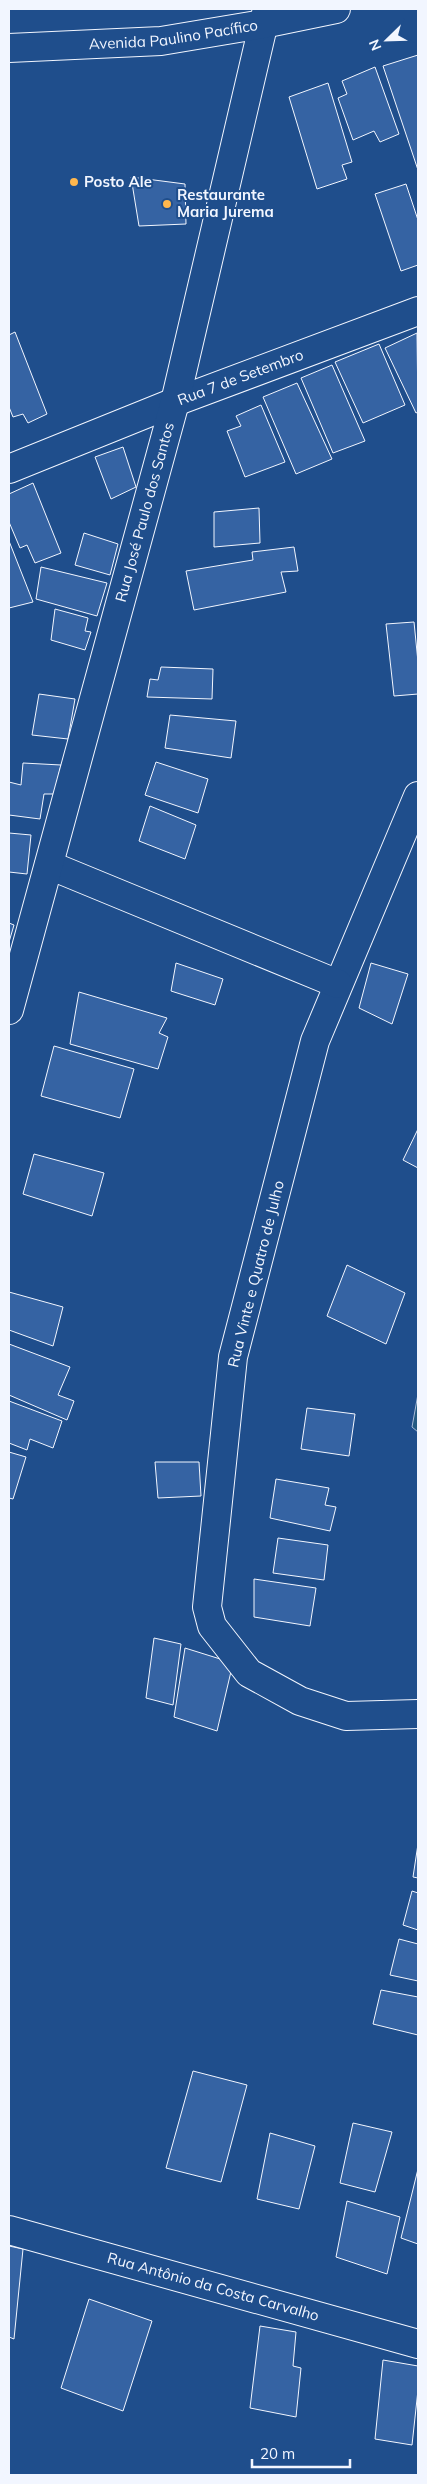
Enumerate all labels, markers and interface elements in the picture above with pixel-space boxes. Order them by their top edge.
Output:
street label: Avenida Paulino Pacífico [88,15,259,53]
north arrow [362,15,412,65]
text: N [365,37,385,53]
place label: Posto Ale [84,172,152,191]
marker: Posto Ale [68,176,80,188]
place label: Restaurante Maria Jurema [177,185,274,221]
marker: Restaurante Maria Jurema [161,198,173,210]
street label: Rua 7 de Setembro [175,345,306,409]
street label: Rua José Paulo dos Santos [111,420,178,604]
street label: Rua Vinte e Quatro de Julho [223,1178,288,1369]
street label: Rua Antônio da Costa Carvalho [105,2248,321,2325]
scale bar [252,2436,350,2468]
text: 20 m [260,2444,295,2463]

